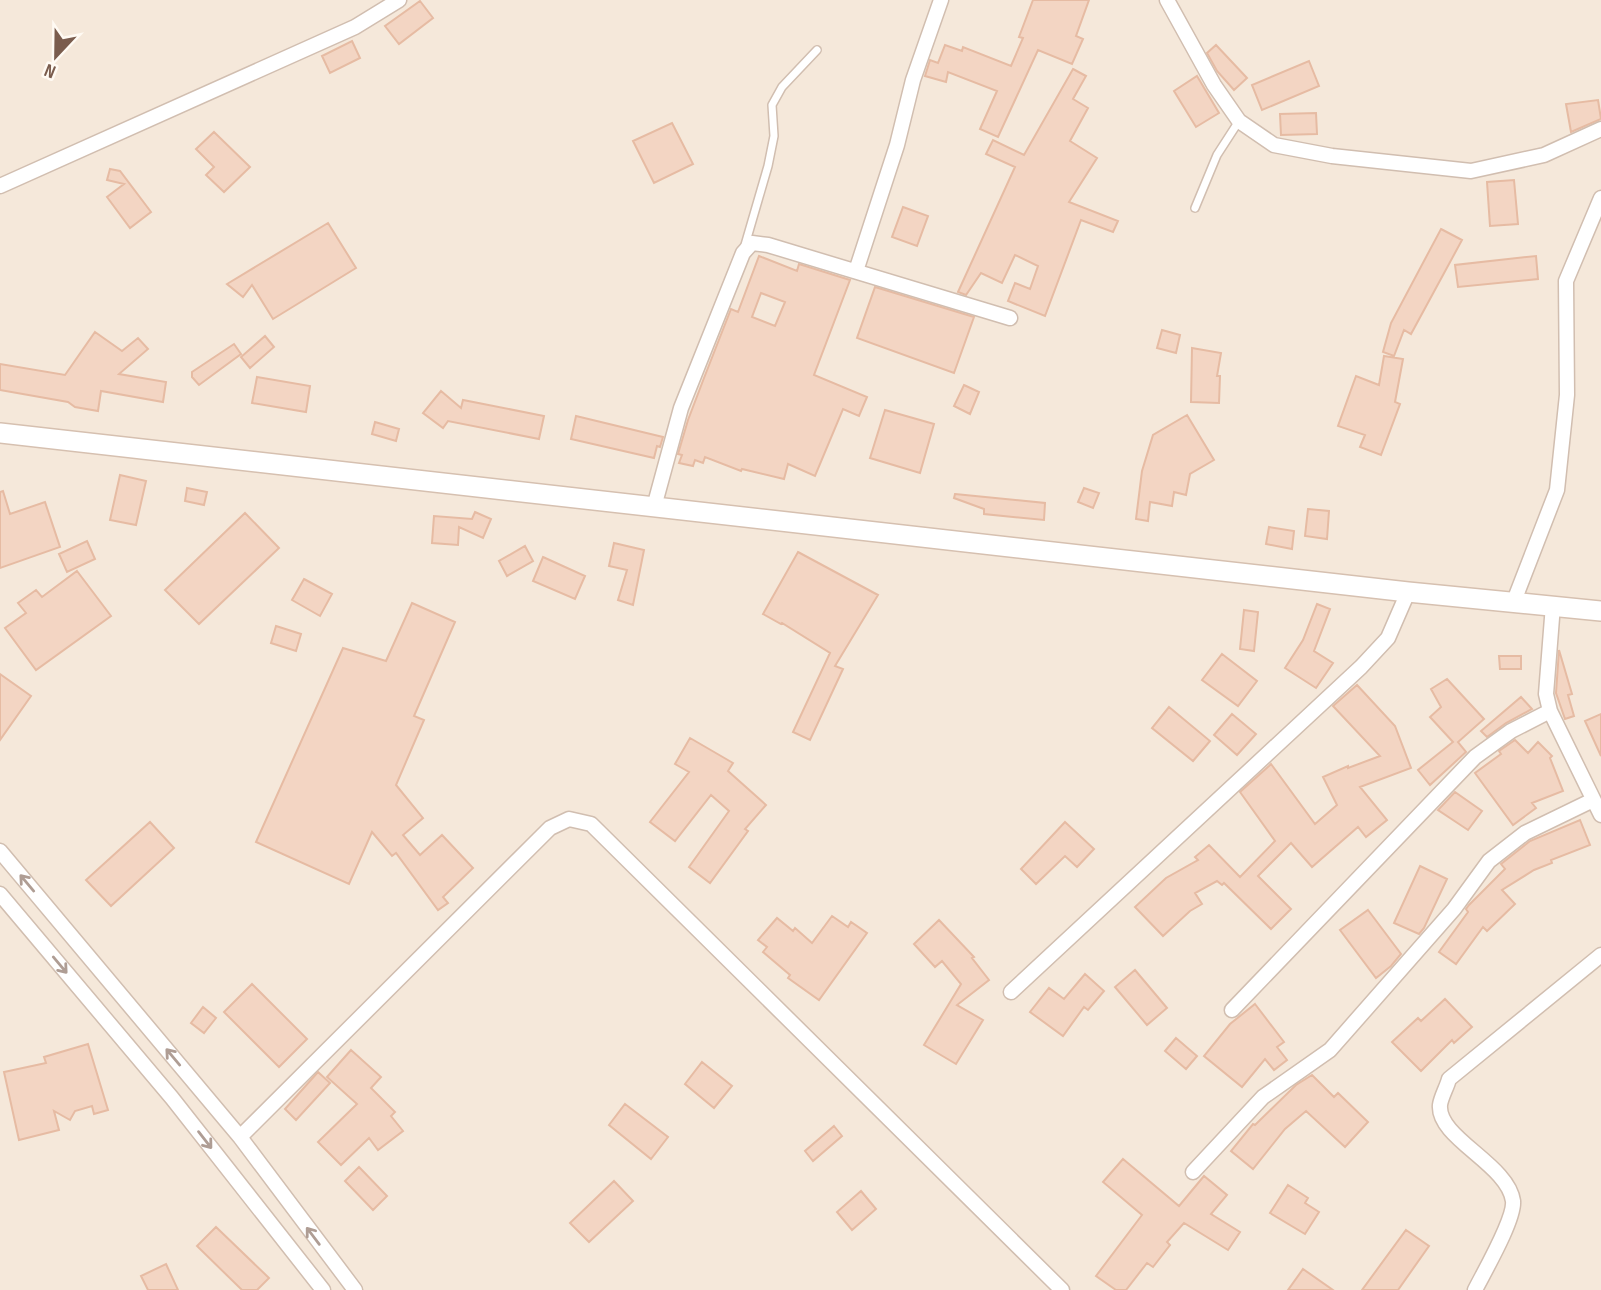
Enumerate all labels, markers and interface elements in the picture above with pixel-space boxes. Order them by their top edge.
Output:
north arrow [21,21,91,91]
text: N [41,58,59,83]
one-way arrow [19,874,35,892]
one-way arrow [52,956,68,974]
one-way arrow [166,1048,181,1066]
one-way arrow [198,1130,213,1149]
one-way arrow [306,1227,321,1245]

